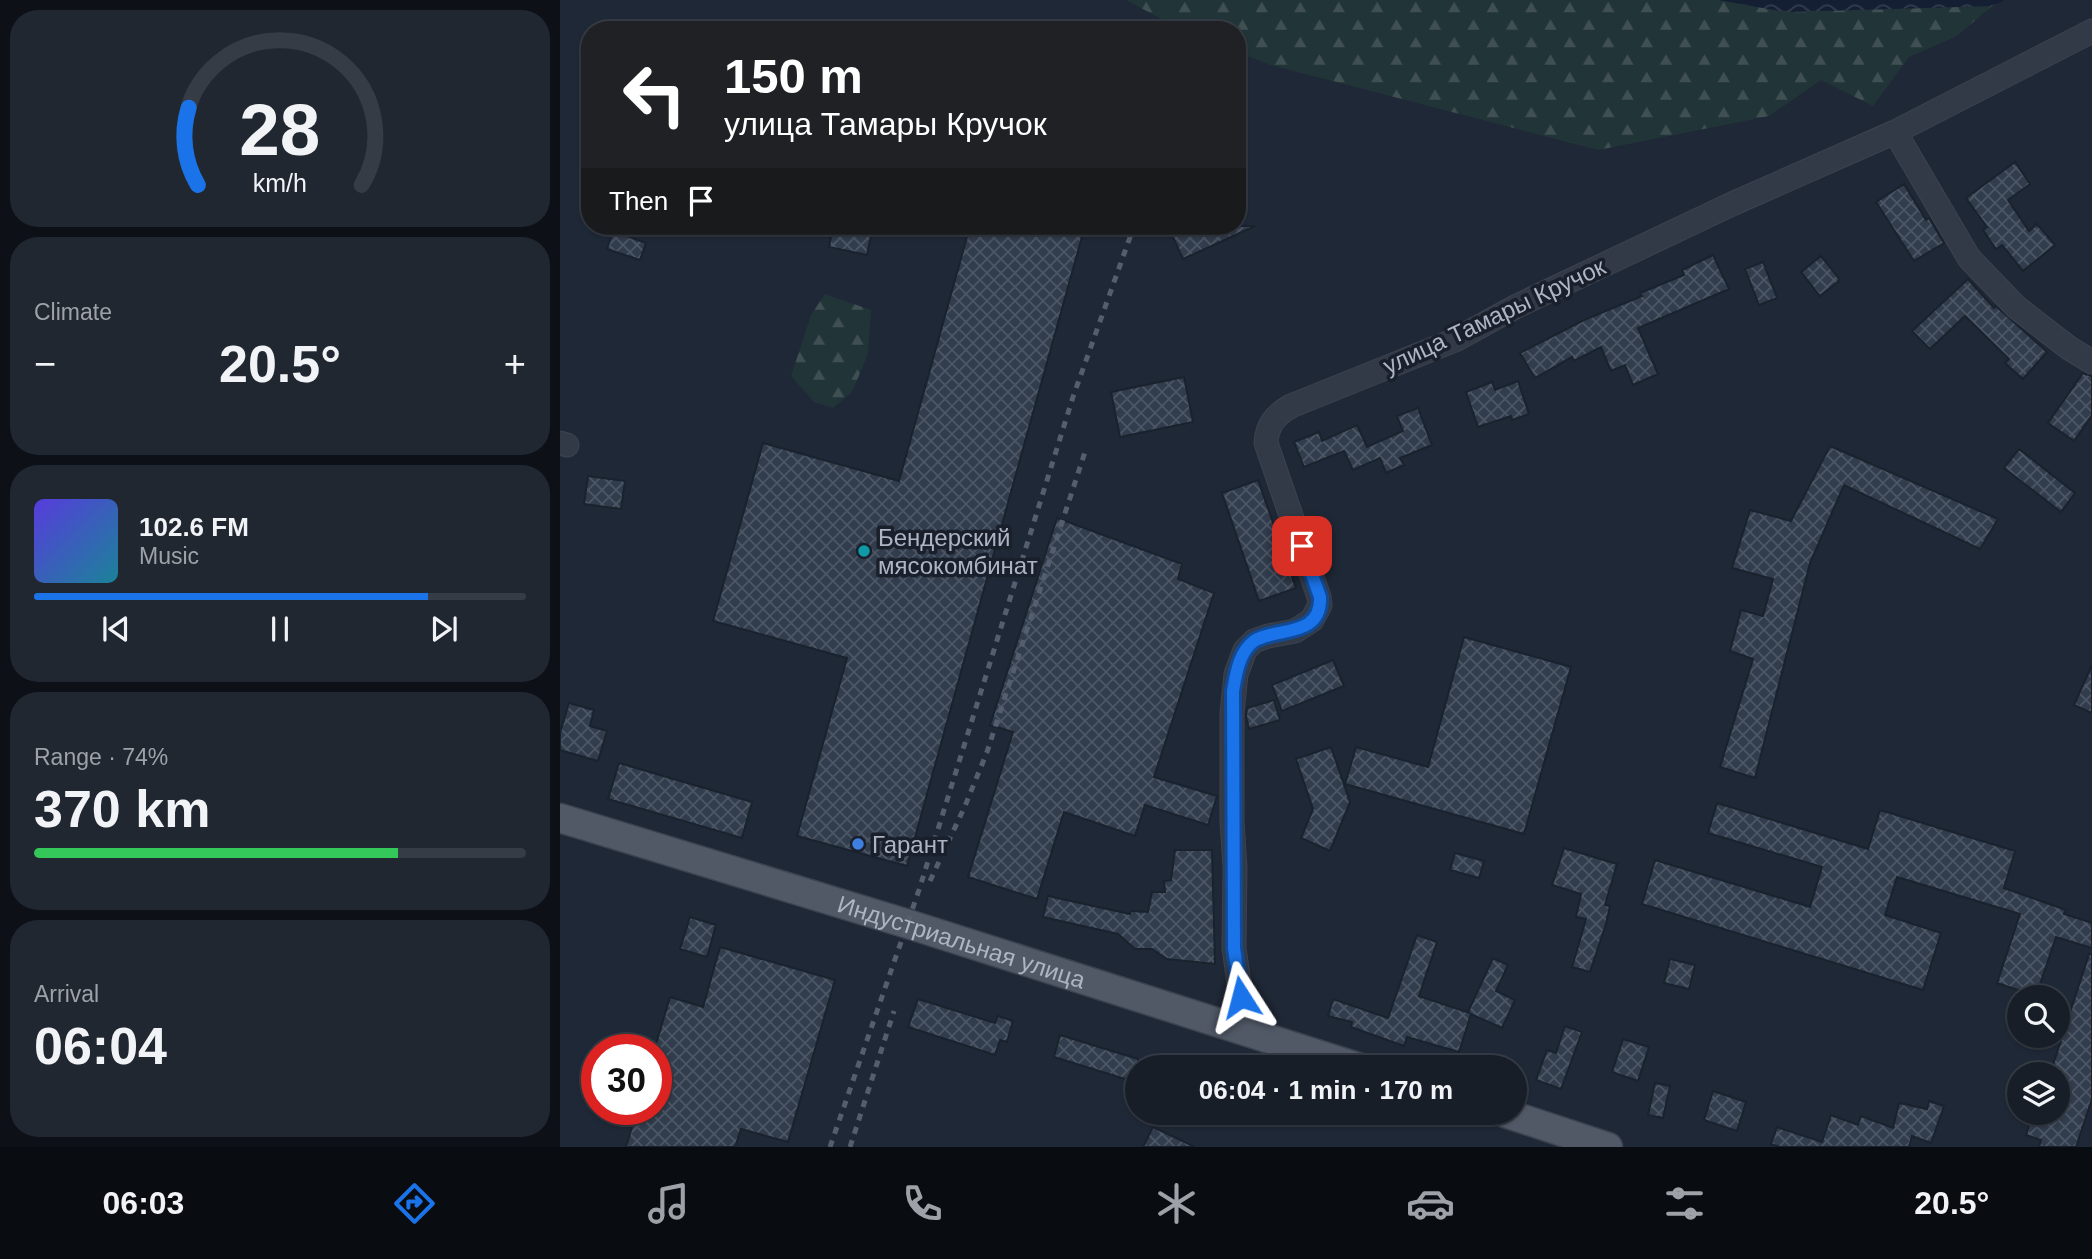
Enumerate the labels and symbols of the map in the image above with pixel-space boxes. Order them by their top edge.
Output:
street label: улица Тамары Кручок [1379,252,1610,379]
pin [1272,516,1332,576]
place label: Бендерский мясокомбинат [878,524,1038,579]
marker: Бендерский мясокомбинат [856,543,872,559]
place label: Гарант [872,831,948,858]
marker: Гарант [850,836,866,852]
street label: Индустриальная улица [834,890,1089,993]
position arrow [1204,960,1278,1034]
speed limit sign: 30 [581,1034,672,1125]

